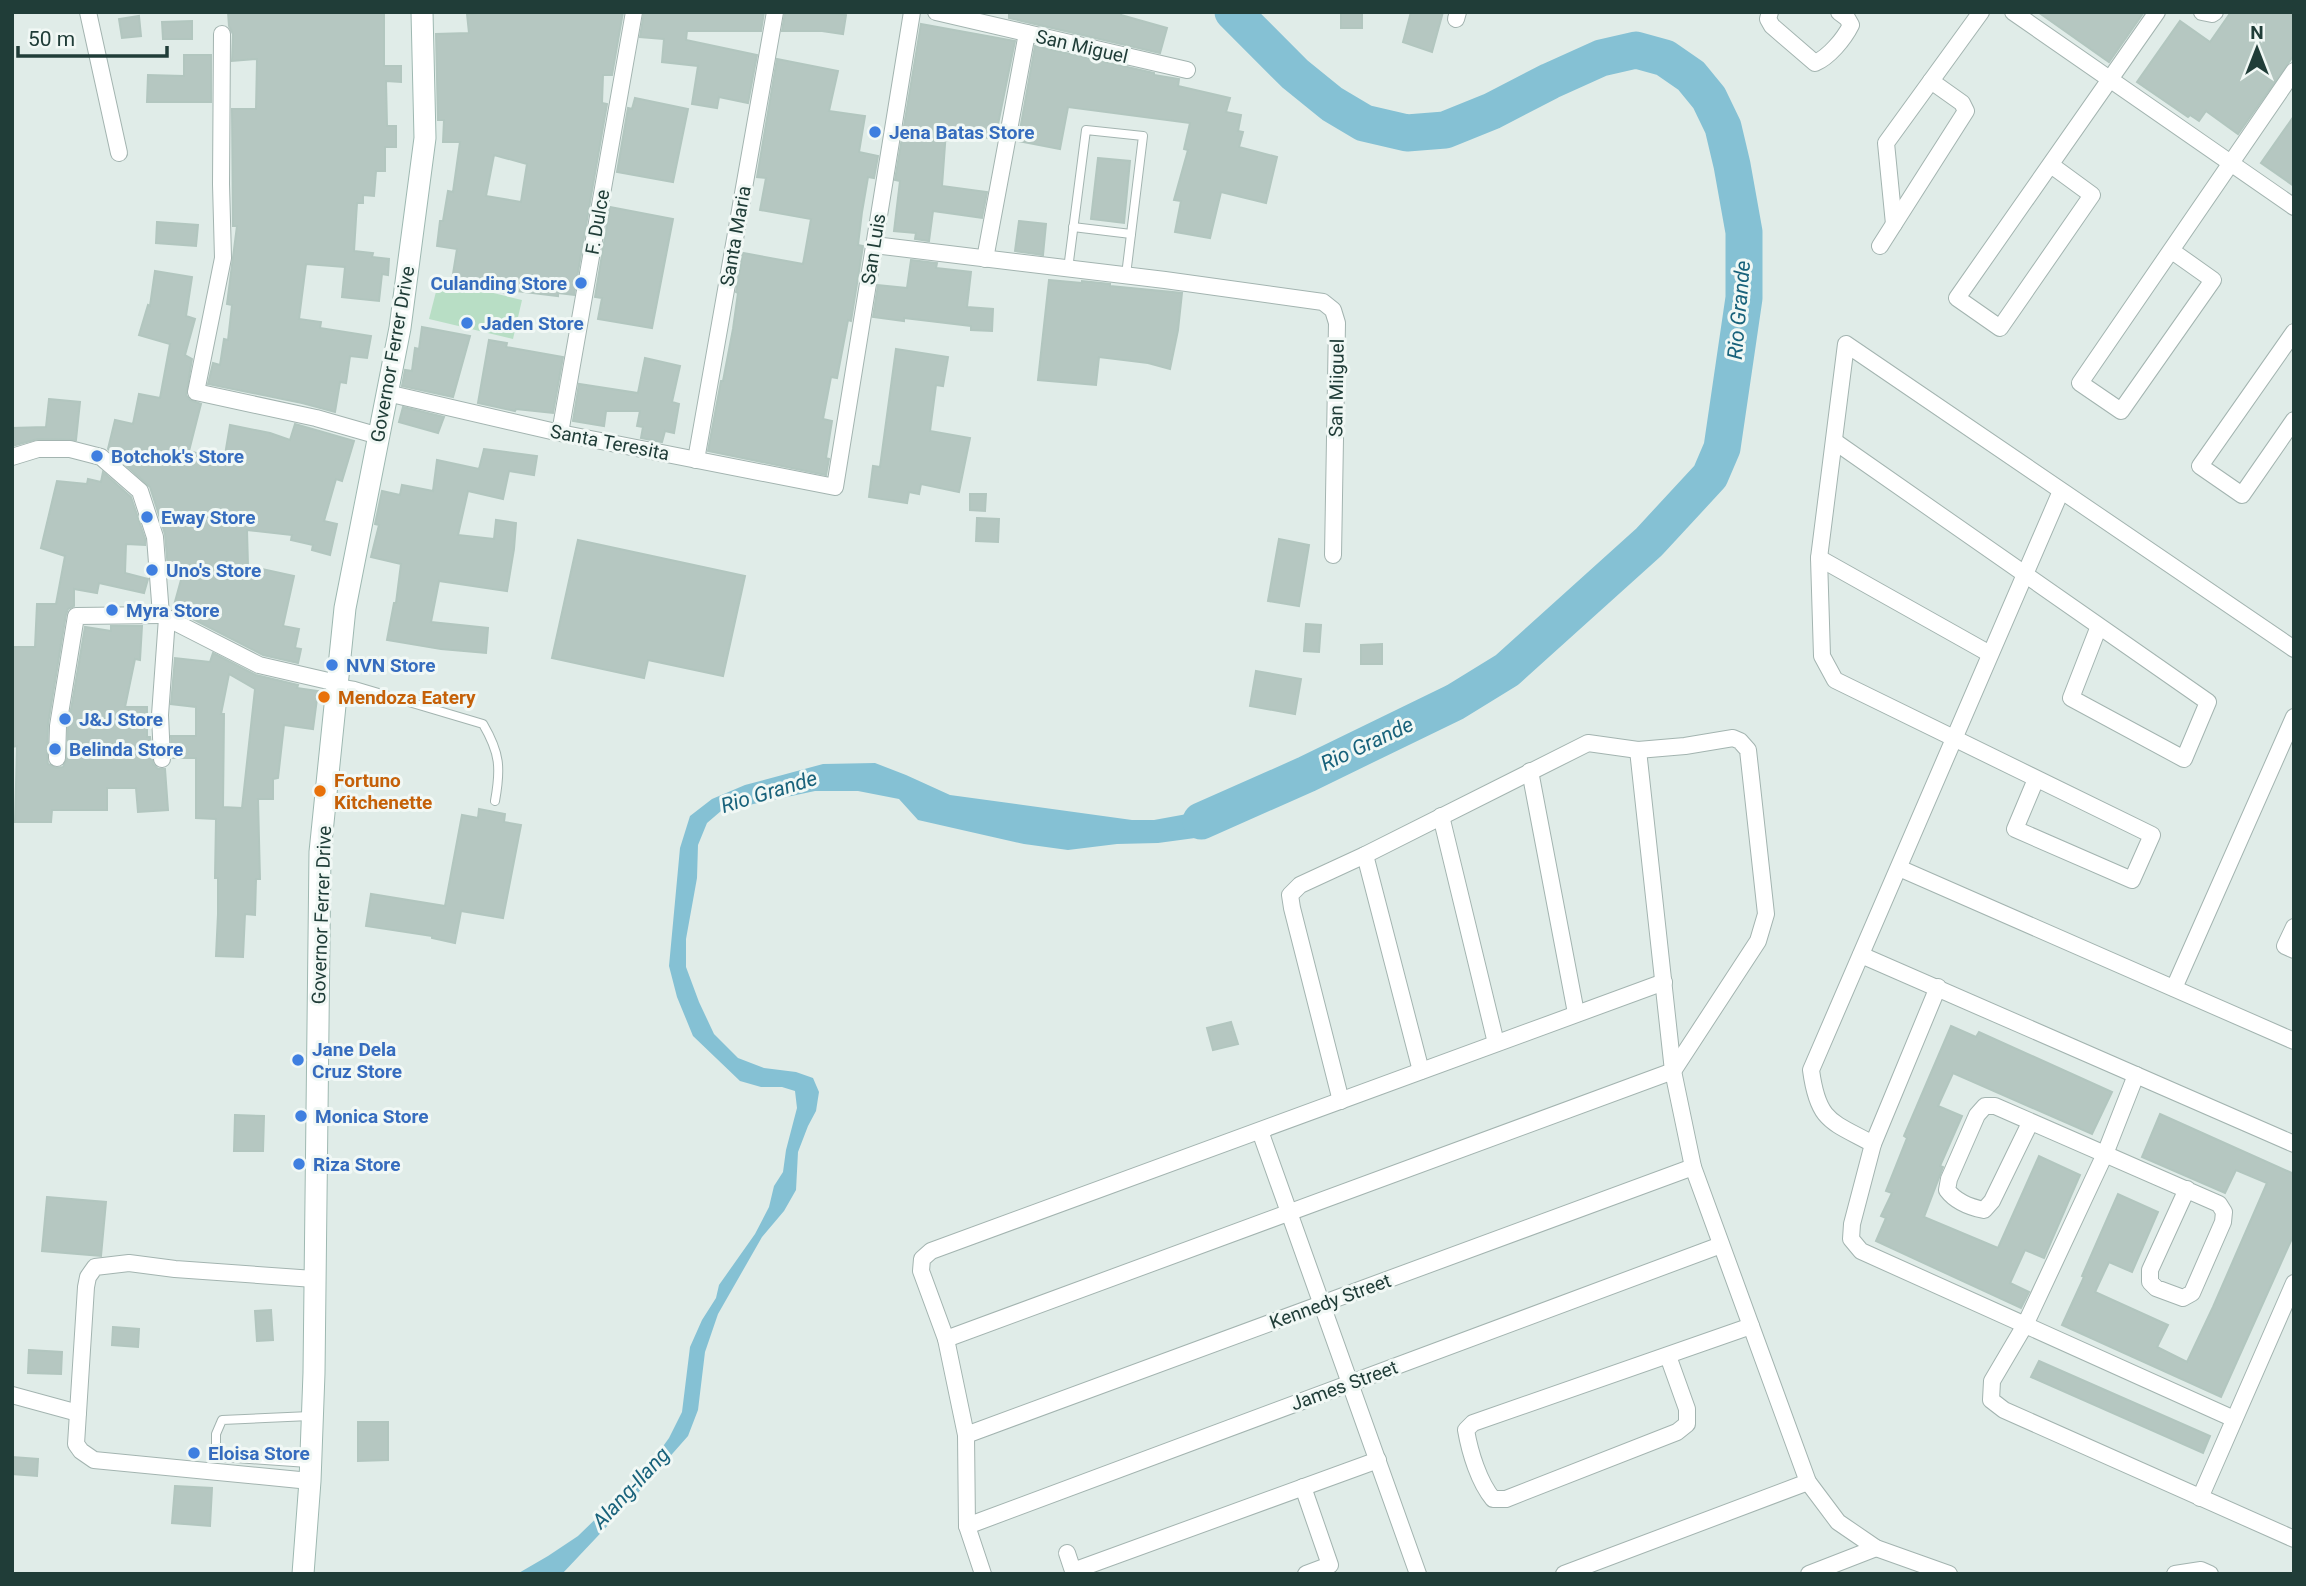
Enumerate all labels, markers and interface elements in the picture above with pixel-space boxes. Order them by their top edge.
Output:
scale bar [18,14,166,58]
north arrow [2222,14,2292,84]
text: N [2250,21,2264,44]
street label: San Miguel [1034,25,1130,68]
text: 50 m [28,27,75,51]
place label: Jena Batas Store [889,121,1034,144]
marker: Jena Batas Store [867,124,883,140]
street label: Santa Maria [715,184,756,288]
street label: F. Dulce [580,188,615,256]
street label: San Luis [857,212,890,286]
water label: Rio Grande [1723,259,1755,360]
street label: Governor Ferrer Drive [366,264,419,444]
place label: Culanding Store [430,272,567,295]
marker: Culanding Store [573,275,589,291]
place label: Jaden Store [481,312,584,335]
marker: Jaden Store [459,315,475,331]
street label: San Miiguel [1324,339,1349,437]
street label: Santa Teresita [548,420,671,465]
place label: Botchok's Store [111,445,244,468]
marker: Botchok's Store [89,448,105,464]
place label: Eway Store [161,506,255,529]
marker: Eway Store [139,509,155,525]
place label: Uno's Store [166,559,261,582]
marker: Uno's Store [144,562,160,578]
place label: Myra Store [126,599,219,622]
marker: Myra Store [104,602,120,618]
place label: NVN Store [346,654,436,677]
marker: NVN Store [324,657,340,673]
place label: Mendoza Eatery [338,686,476,709]
marker: Mendoza Eatery [316,689,332,705]
place label: J&J Store [79,708,163,731]
marker: J&J Store [57,711,73,727]
water label: Rio Grande [1317,712,1417,776]
place label: Belinda Store [69,738,183,761]
marker: Belinda Store [47,741,63,757]
water label: Rio Grande [718,766,820,818]
place label: Fortuno Kitchenette [334,769,432,814]
marker: Fortuno Kitchenette [312,783,328,799]
street label: Governor Ferrer Drive [307,825,336,1005]
place label: Jane Dela Cruz Store [312,1038,402,1083]
marker: Jane Dela Cruz Store [290,1052,306,1068]
place label: Monica Store [315,1105,428,1128]
marker: Monica Store [293,1108,309,1124]
place label: Riza Store [313,1153,400,1176]
marker: Riza Store [291,1156,307,1172]
street label: Kennedy Street [1266,1269,1394,1334]
street label: James Street [1288,1355,1401,1415]
place label: Eloisa Store [208,1442,310,1465]
water label: Alang-Ilang [587,1443,675,1534]
marker: Eloisa Store [186,1445,202,1461]

